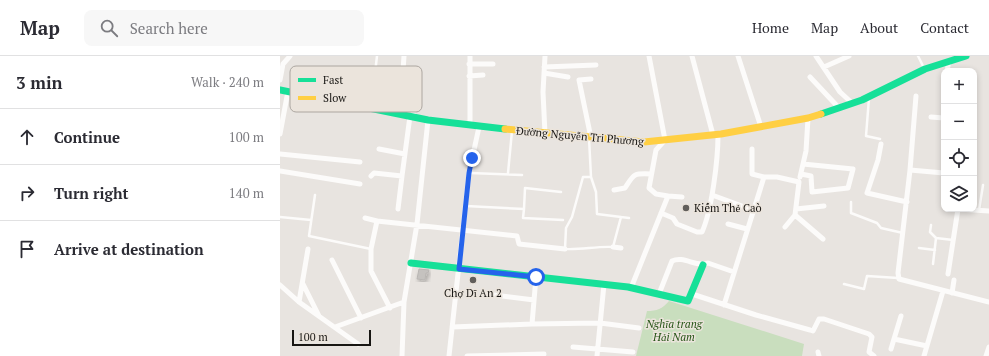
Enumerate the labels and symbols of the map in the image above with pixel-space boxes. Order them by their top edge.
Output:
legend [290,66,422,112]
text: Fast [323,73,343,87]
text: Slow [323,91,347,105]
street label: Đường Nguyễn Tri Phương [516,123,645,149]
route end [463,149,481,167]
place label: Kiếm Thẻ Caò [694,201,762,215]
marker: Kiếm Thẻ Caò [681,203,691,213]
route start [527,268,545,286]
marker: Chợ Dĩ An 2 [468,275,478,285]
place label: Chợ Dĩ An 2 [444,286,502,300]
park label: Nghĩa trang Hải Nam [645,317,703,344]
scale bar [292,328,371,347]

